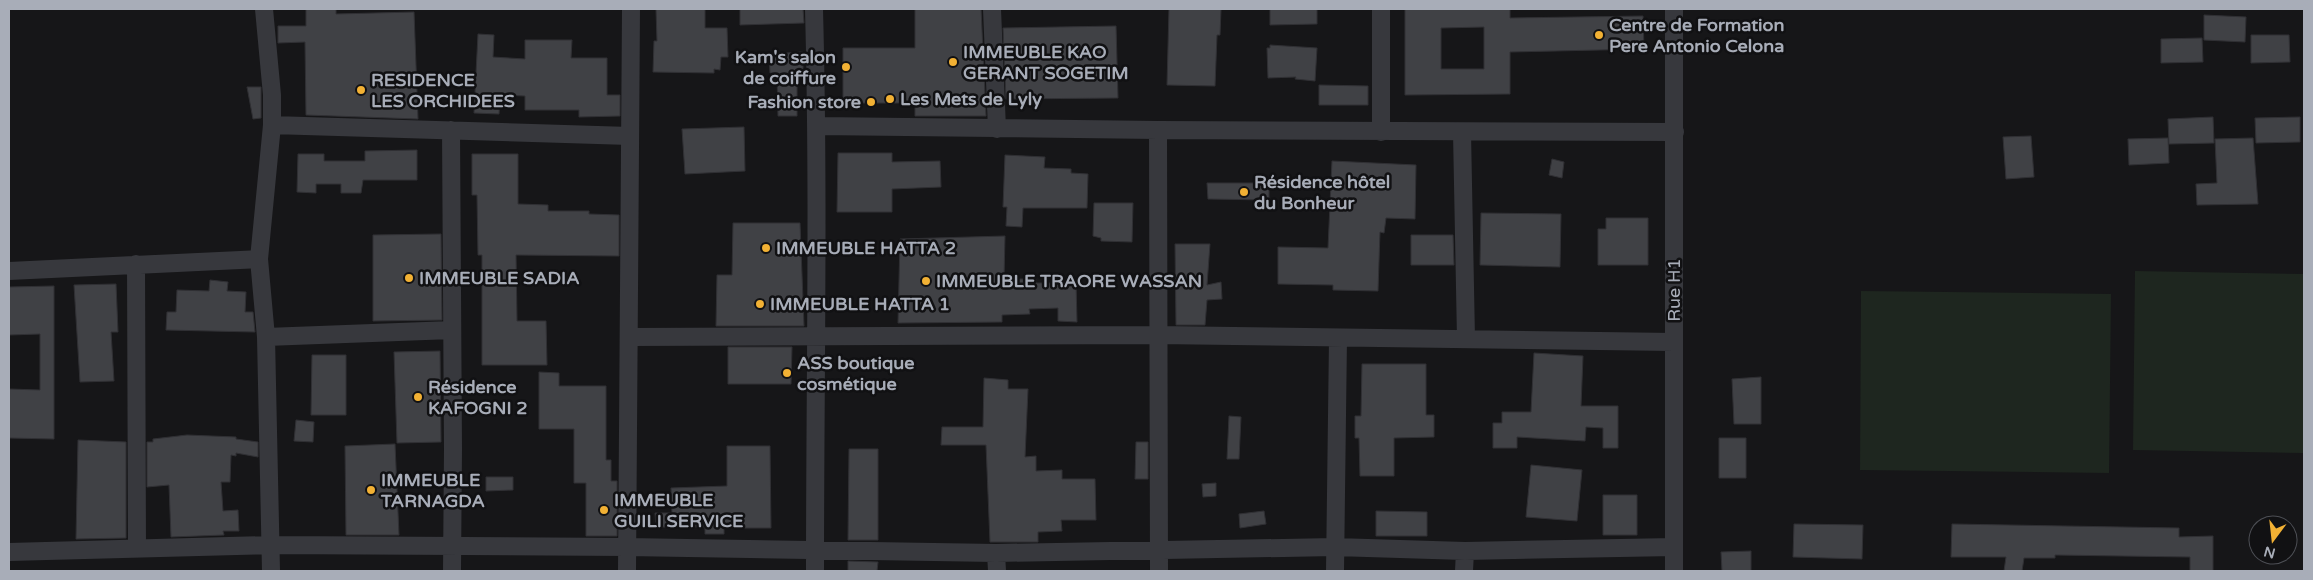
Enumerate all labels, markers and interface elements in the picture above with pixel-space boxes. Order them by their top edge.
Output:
place label: Centre de Formation Pere Antonio Celona [1609,14,1785,57]
marker: Centre de Formation Pere Antonio Celona [1593,29,1605,41]
place label: IMMEUBLE KAO GERANT SOGETIM [963,41,1129,84]
place label: Kam's salon de coiffure [735,46,836,89]
marker: IMMEUBLE KAO GERANT SOGETIM [947,56,959,68]
marker: Kam's salon de coiffure [840,61,852,73]
place label: RESIDENCE LES ORCHIDEES [371,69,515,112]
marker: RESIDENCE LES ORCHIDEES [355,84,367,96]
place label: Les Mets de Lyly [900,88,1042,110]
place label: Fashion store [748,91,861,113]
marker: Les Mets de Lyly [884,93,896,105]
marker: Fashion store [865,96,877,108]
place label: Résidence hôtel du Bonheur [1254,171,1390,214]
marker: Résidence hôtel du Bonheur [1238,186,1250,198]
place label: IMMEUBLE HATTA 2 [776,237,956,259]
marker: IMMEUBLE HATTA 2 [760,242,772,254]
street label: Rue H1 [1663,258,1685,322]
place label: IMMEUBLE SADIA [419,267,580,289]
place label: IMMEUBLE TRAORE WASSAN [936,270,1202,292]
marker: IMMEUBLE SADIA [403,272,415,284]
marker: IMMEUBLE TRAORE WASSAN [920,275,932,287]
place label: IMMEUBLE HATTA 1 [770,293,950,315]
marker: IMMEUBLE HATTA 1 [754,298,766,310]
place label: ASS boutique cosmétique [797,352,914,395]
marker: ASS boutique cosmétique [781,367,793,379]
place label: Résidence KAFOGNI 2 [428,376,528,419]
marker: Résidence KAFOGNI 2 [412,391,424,403]
place label: IMMEUBLE TARNAGDA [380,469,485,512]
marker: IMMEUBLE TARNAGDA [365,484,377,496]
place label: IMMEUBLE GUILI SERVICE [614,489,744,532]
marker: IMMEUBLE GUILI SERVICE [598,504,610,516]
north arrow [2248,515,2298,565]
text: N [2262,542,2277,562]

